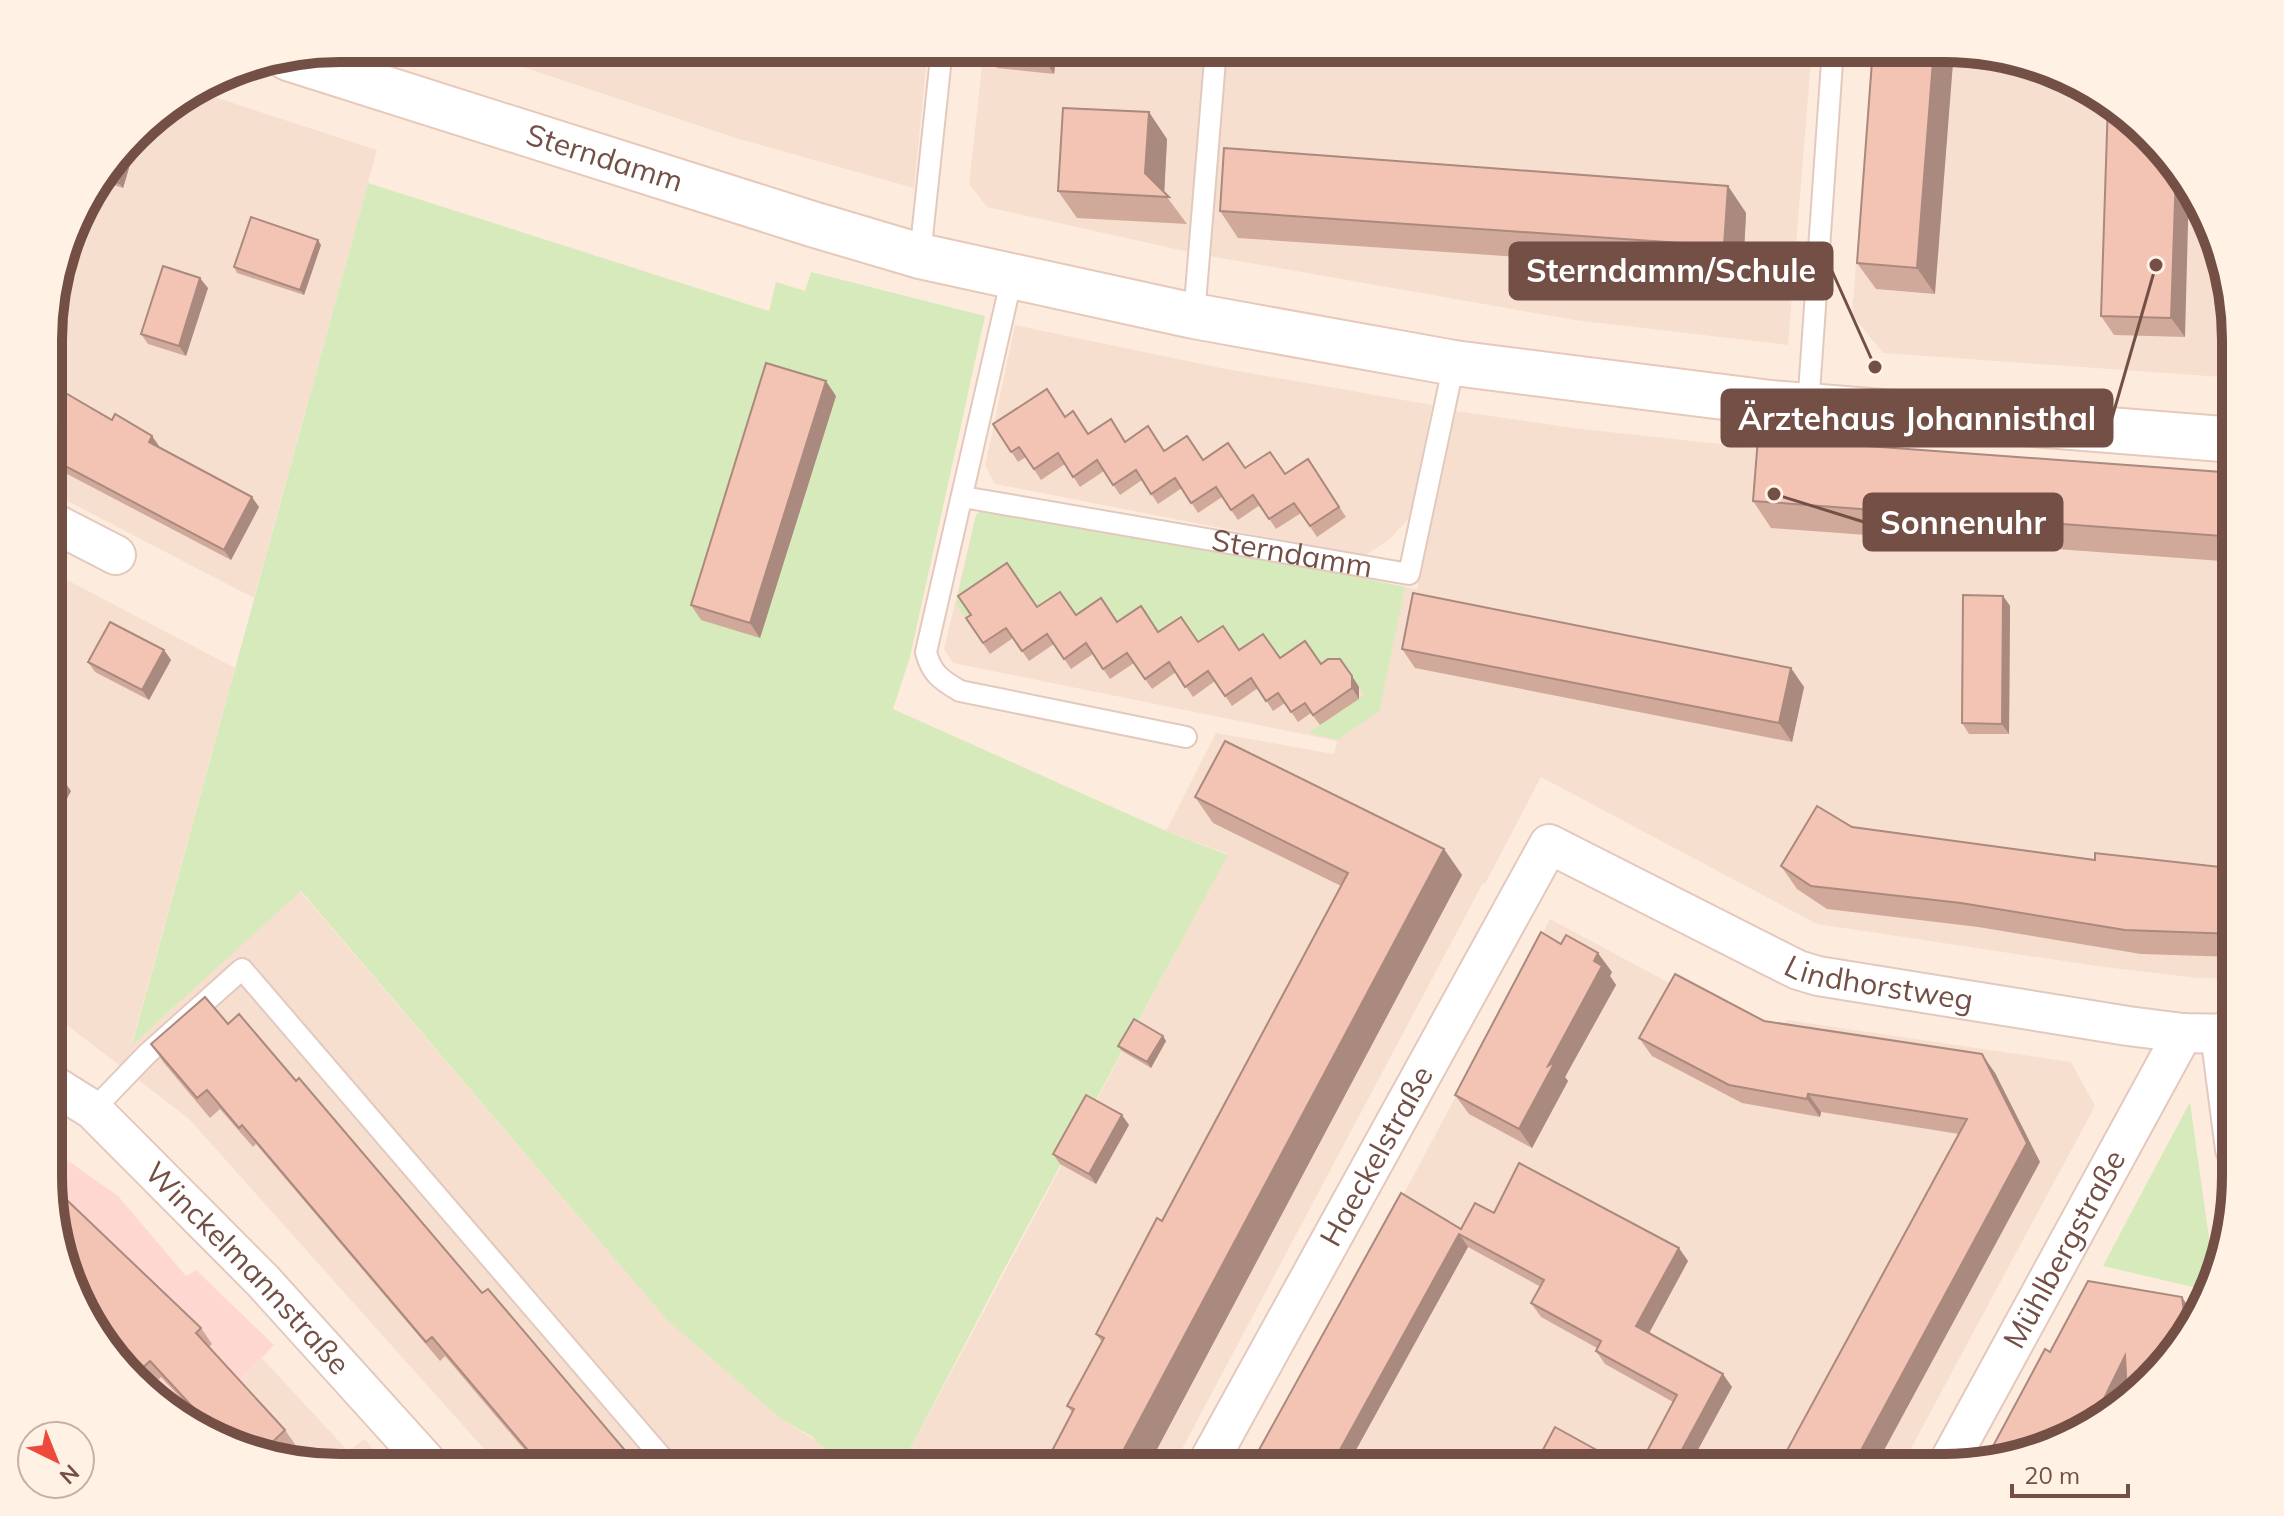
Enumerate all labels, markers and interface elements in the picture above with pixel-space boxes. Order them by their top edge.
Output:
street label: Sterndamm [522,115,688,200]
callout: Sterndamm/Schule [1510,243,1832,299]
text: Sterndamm/Schule [1526,250,1816,290]
callout: Ärztehaus Johannisthal [1722,390,2112,446]
text: Ärztehaus Johannisthal [1738,398,2096,438]
callout: Sonnenuhr [1864,494,2062,550]
text: Sonnenuhr [1880,502,2046,542]
street label: Sterndamm [1209,520,1376,585]
street label: Lindhorstweg [1779,946,1976,1019]
street label: Haeckelstraße [1311,1059,1441,1253]
street label: Mühlbergstraße [1995,1143,2133,1355]
street label: Winckelmannstraße [137,1153,358,1382]
north arrow [16,1420,96,1500]
scale bar [2012,1448,2128,1498]
text: N [54,1459,85,1491]
text: 20 m [2024,1460,2080,1490]

